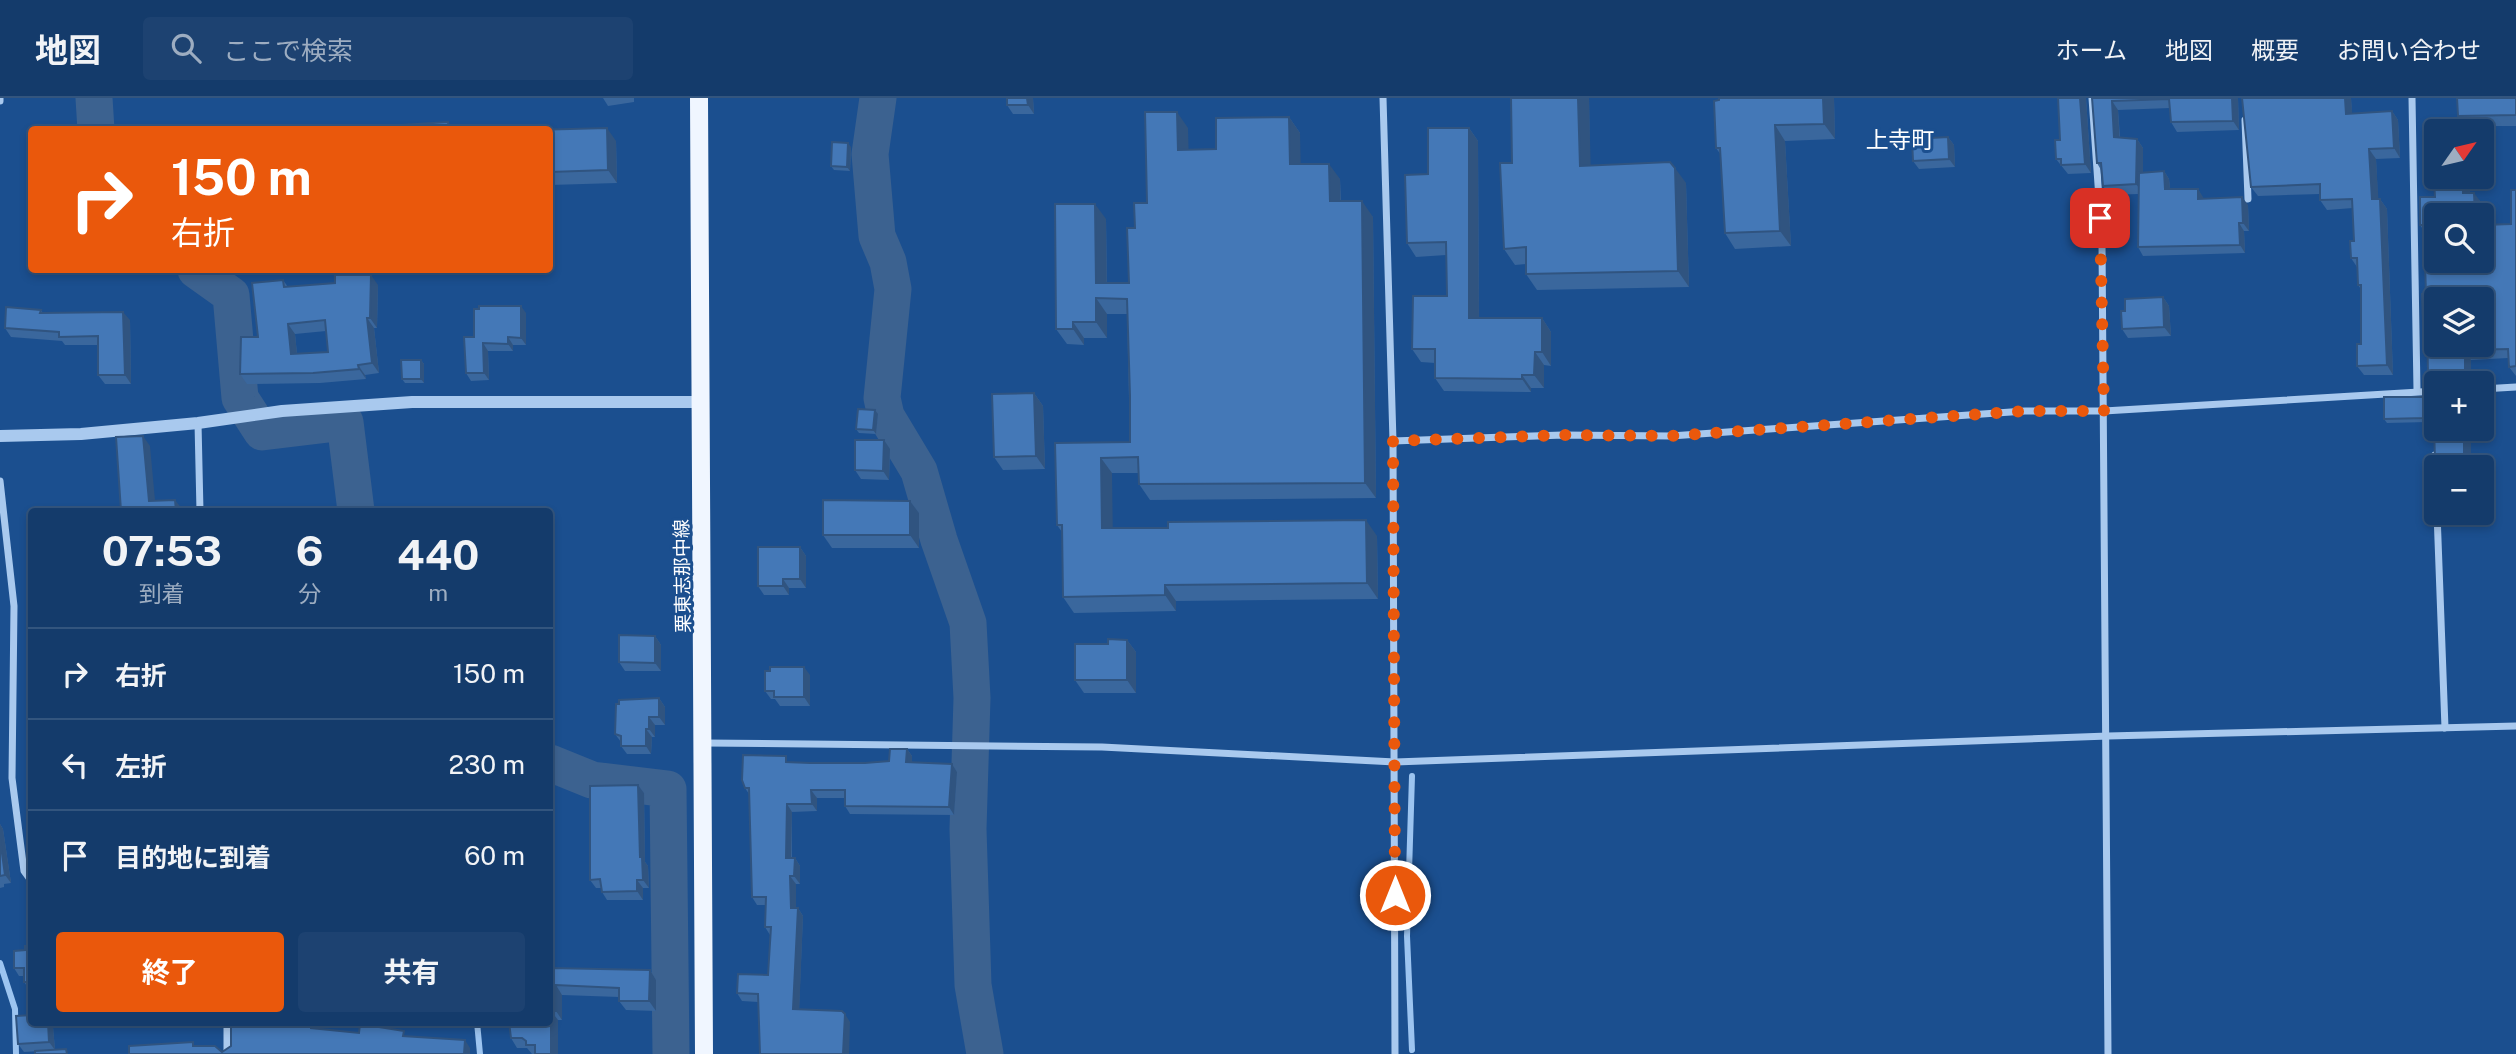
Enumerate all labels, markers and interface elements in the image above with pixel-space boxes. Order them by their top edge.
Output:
search box [143,17,633,80]
icon: search [167,29,205,67]
text: 地図 [35,31,101,69]
text: ここで検索 [223,35,353,66]
text: ホーム [2056,36,2127,64]
text: 地図 [2165,36,2213,64]
text: 概要 [2251,36,2299,64]
text: お問い合わせ [2337,36,2481,64]
north arrow [2424,119,2494,189]
map controls [2424,119,2494,525]
district label: 上寺町 [1866,126,1935,153]
text: 150 m [171,148,312,206]
icon: right [56,154,147,245]
pin [2070,188,2130,248]
icon: arrive [2081,199,2119,237]
button: search [2424,203,2494,273]
text: 右折 [171,214,235,251]
button: layers [2424,287,2494,357]
button: + [2424,371,2494,441]
button: − [2424,455,2494,525]
street label: 栗東志那中線 [670,519,694,633]
text: 07:53 [102,526,222,575]
text: 6 [296,526,323,575]
text: 440 [397,530,479,579]
text: m [428,579,448,606]
text: 到着 [139,580,185,607]
text: 分 [298,580,321,607]
icon: right [56,655,94,693]
text: 150 m [453,658,525,689]
text: 右折 [115,660,167,691]
icon: left [56,746,94,784]
text: 230 m [449,749,525,780]
text: 左折 [115,751,167,782]
icon: arrive [56,837,94,875]
text: 60 m [464,840,525,871]
text: 目的地に到着 [115,842,271,873]
position arrow [1358,858,1432,932]
button: 終了 [56,932,284,1012]
button: 共有 [298,932,525,1012]

